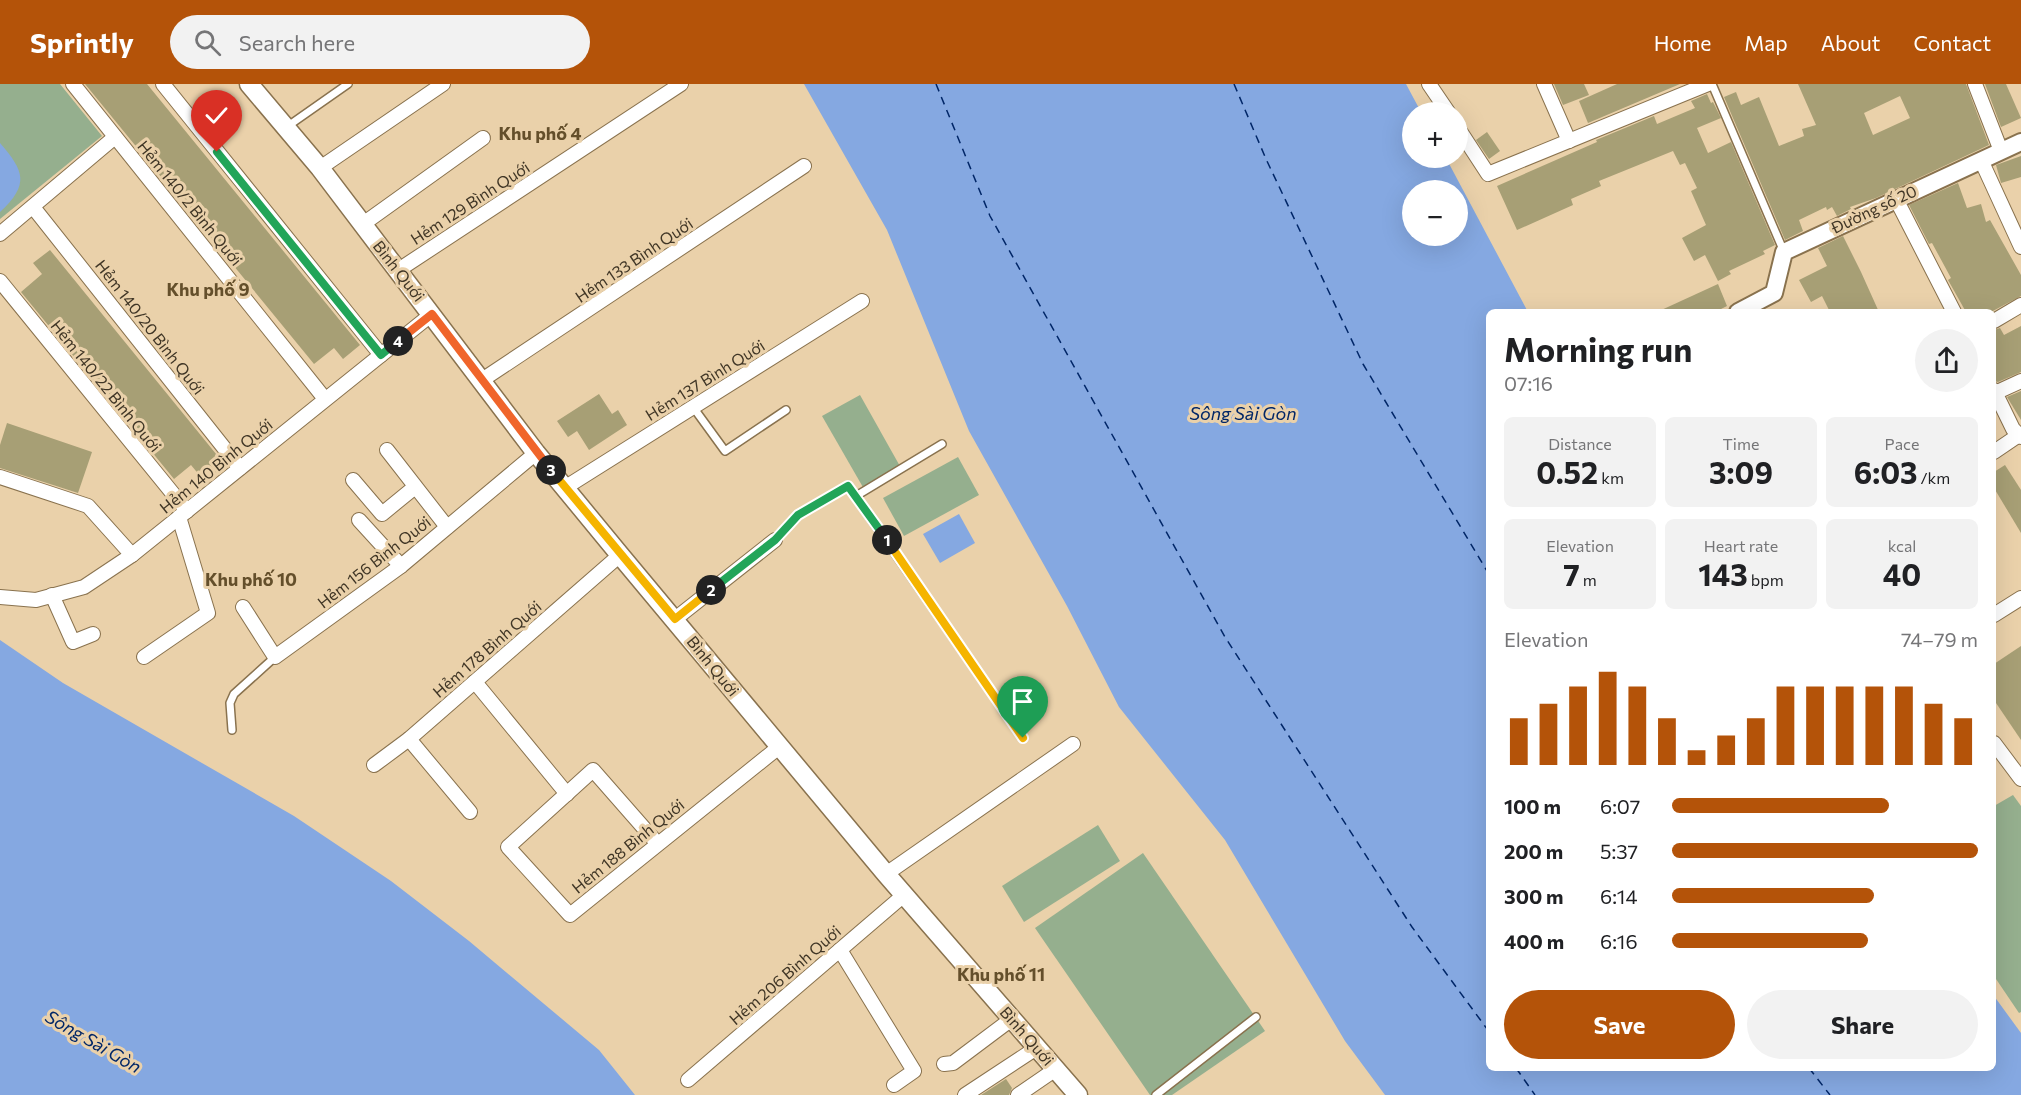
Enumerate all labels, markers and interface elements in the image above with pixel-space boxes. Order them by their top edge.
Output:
search box [170,15,590,69]
text: Sprintly [30,25,134,59]
icon: search [191,26,224,59]
text: Search here [239,29,355,56]
text: Home [1654,30,1711,55]
text: Map [1744,30,1788,55]
text: About [1821,30,1880,55]
text: Contact [1913,30,1991,55]
pin [191,90,242,152]
icon: check [200,99,233,132]
map controls [1402,102,1468,246]
button: + [1402,102,1468,168]
district label: Khu phố 4 [499,122,582,144]
street label: Hẻm 140/2 Bình Quới [134,136,247,269]
street label: Hẻm 129 Bình Quới [407,157,533,248]
button: − [1402,180,1468,246]
street label: Đường số 20 [1827,180,1920,237]
street label: Hẻm 133 Bình Quới [571,213,696,306]
street label: Bình Quới [370,236,429,305]
street label: Hẻm 140/20 Bình Quới [92,256,209,398]
district label: Khu phố 9 [166,278,250,300]
street label: Hẻm 140/22 Bình Quới [47,316,165,455]
pin: 4 [383,326,413,356]
text: Morning run [1504,328,1692,369]
button: share [1915,329,1978,392]
text: 4 [393,331,403,350]
street label: Hẻm 137 Bình Quới [642,335,768,424]
text: 07:16 [1504,371,1553,395]
water label: Sông Sài Gòn [1189,402,1297,424]
street label: Hẻm 140 Bình Quới [155,414,276,517]
text: Distance [1548,434,1612,453]
text: Time [1723,434,1759,453]
text: Pace [1885,434,1919,453]
text: 0.52 [1536,453,1598,490]
text: 3:09 [1709,453,1773,490]
text: 6:03 [1854,453,1917,490]
pin: 3 [536,455,566,485]
text: 3 [546,460,556,479]
text: km [1598,468,1624,487]
text: /km [1917,468,1950,487]
street label: Hẻm 156 Bình Quới [313,512,434,612]
pin: 1 [872,525,902,555]
text: 1 [883,530,891,549]
text: Elevation [1546,536,1614,555]
text: Heart rate [1704,536,1778,555]
text: kcal [1888,536,1916,555]
text: 7 [1563,555,1580,592]
text: 143 [1698,555,1748,592]
text: 40 [1883,555,1921,592]
district label: Khu phố 10 [205,568,297,590]
text: m [1580,570,1597,589]
text: bpm [1748,570,1784,589]
pin: 2 [696,575,726,605]
text: 2 [706,580,716,599]
street label: Hẻm 178 Bình Quới [429,596,545,701]
text: Elevation [1504,627,1589,651]
text: 74–79 m [1901,627,1978,651]
street label: Bình Quới [683,632,743,700]
pin [997,676,1048,738]
icon: arrive [1006,685,1039,718]
text: 100 m [1504,794,1561,818]
text: 6:07 [1600,794,1640,818]
street label: Hẻm 188 Bình Quới [568,795,688,897]
text: 200 m [1504,839,1563,863]
text: 5:37 [1600,839,1638,863]
text: 300 m [1504,884,1564,908]
text: 6:14 [1600,884,1637,908]
street label: Hẻm 206 Bình Quới [725,921,844,1028]
text: 400 m [1504,929,1564,953]
text: 6:16 [1600,929,1638,953]
district label: Khu phố 11 [957,963,1045,985]
button: Save [1504,990,1735,1059]
button: Share [1747,990,1978,1059]
street label: Bình Quới [997,1002,1058,1069]
water label: Sông Sài Gòn [42,1005,145,1077]

